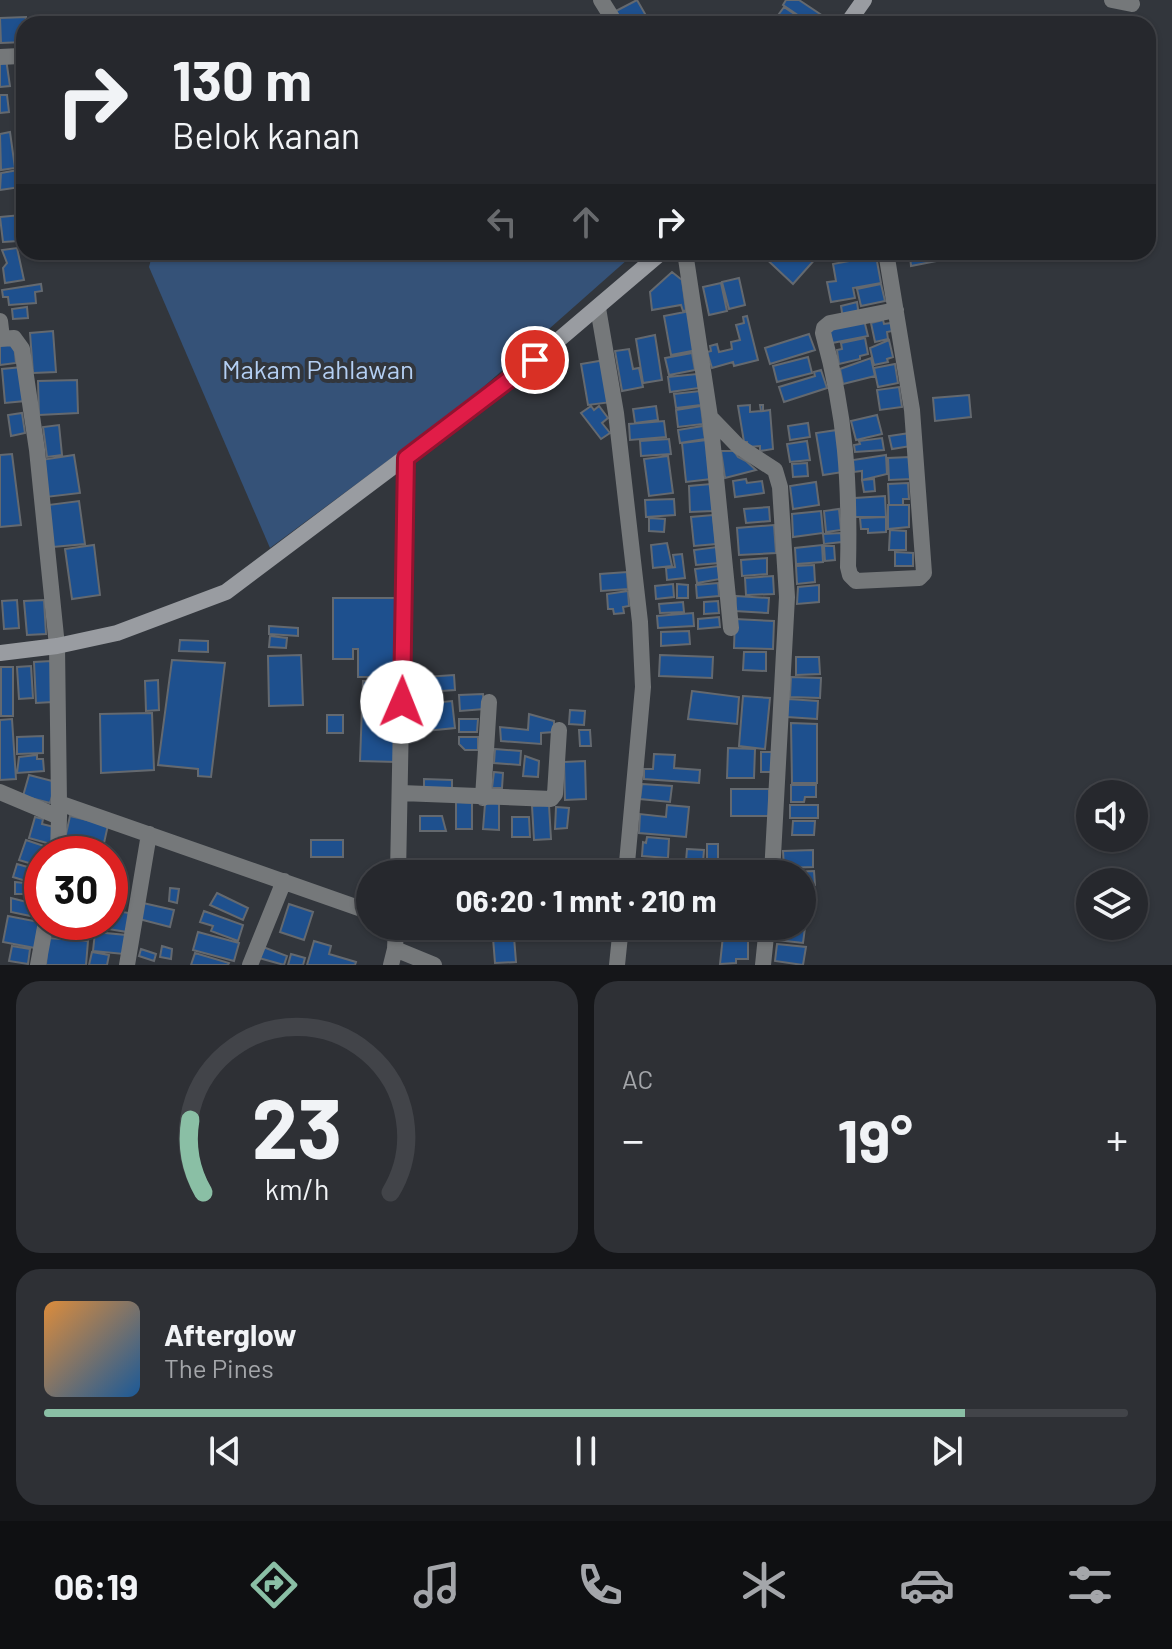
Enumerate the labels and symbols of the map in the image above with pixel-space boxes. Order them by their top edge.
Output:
pin [501,326,569,394]
park label: Makam Pahlawan [222,353,414,384]
position arrow [360,660,444,744]
speed limit sign: 30 [24,836,128,940]

